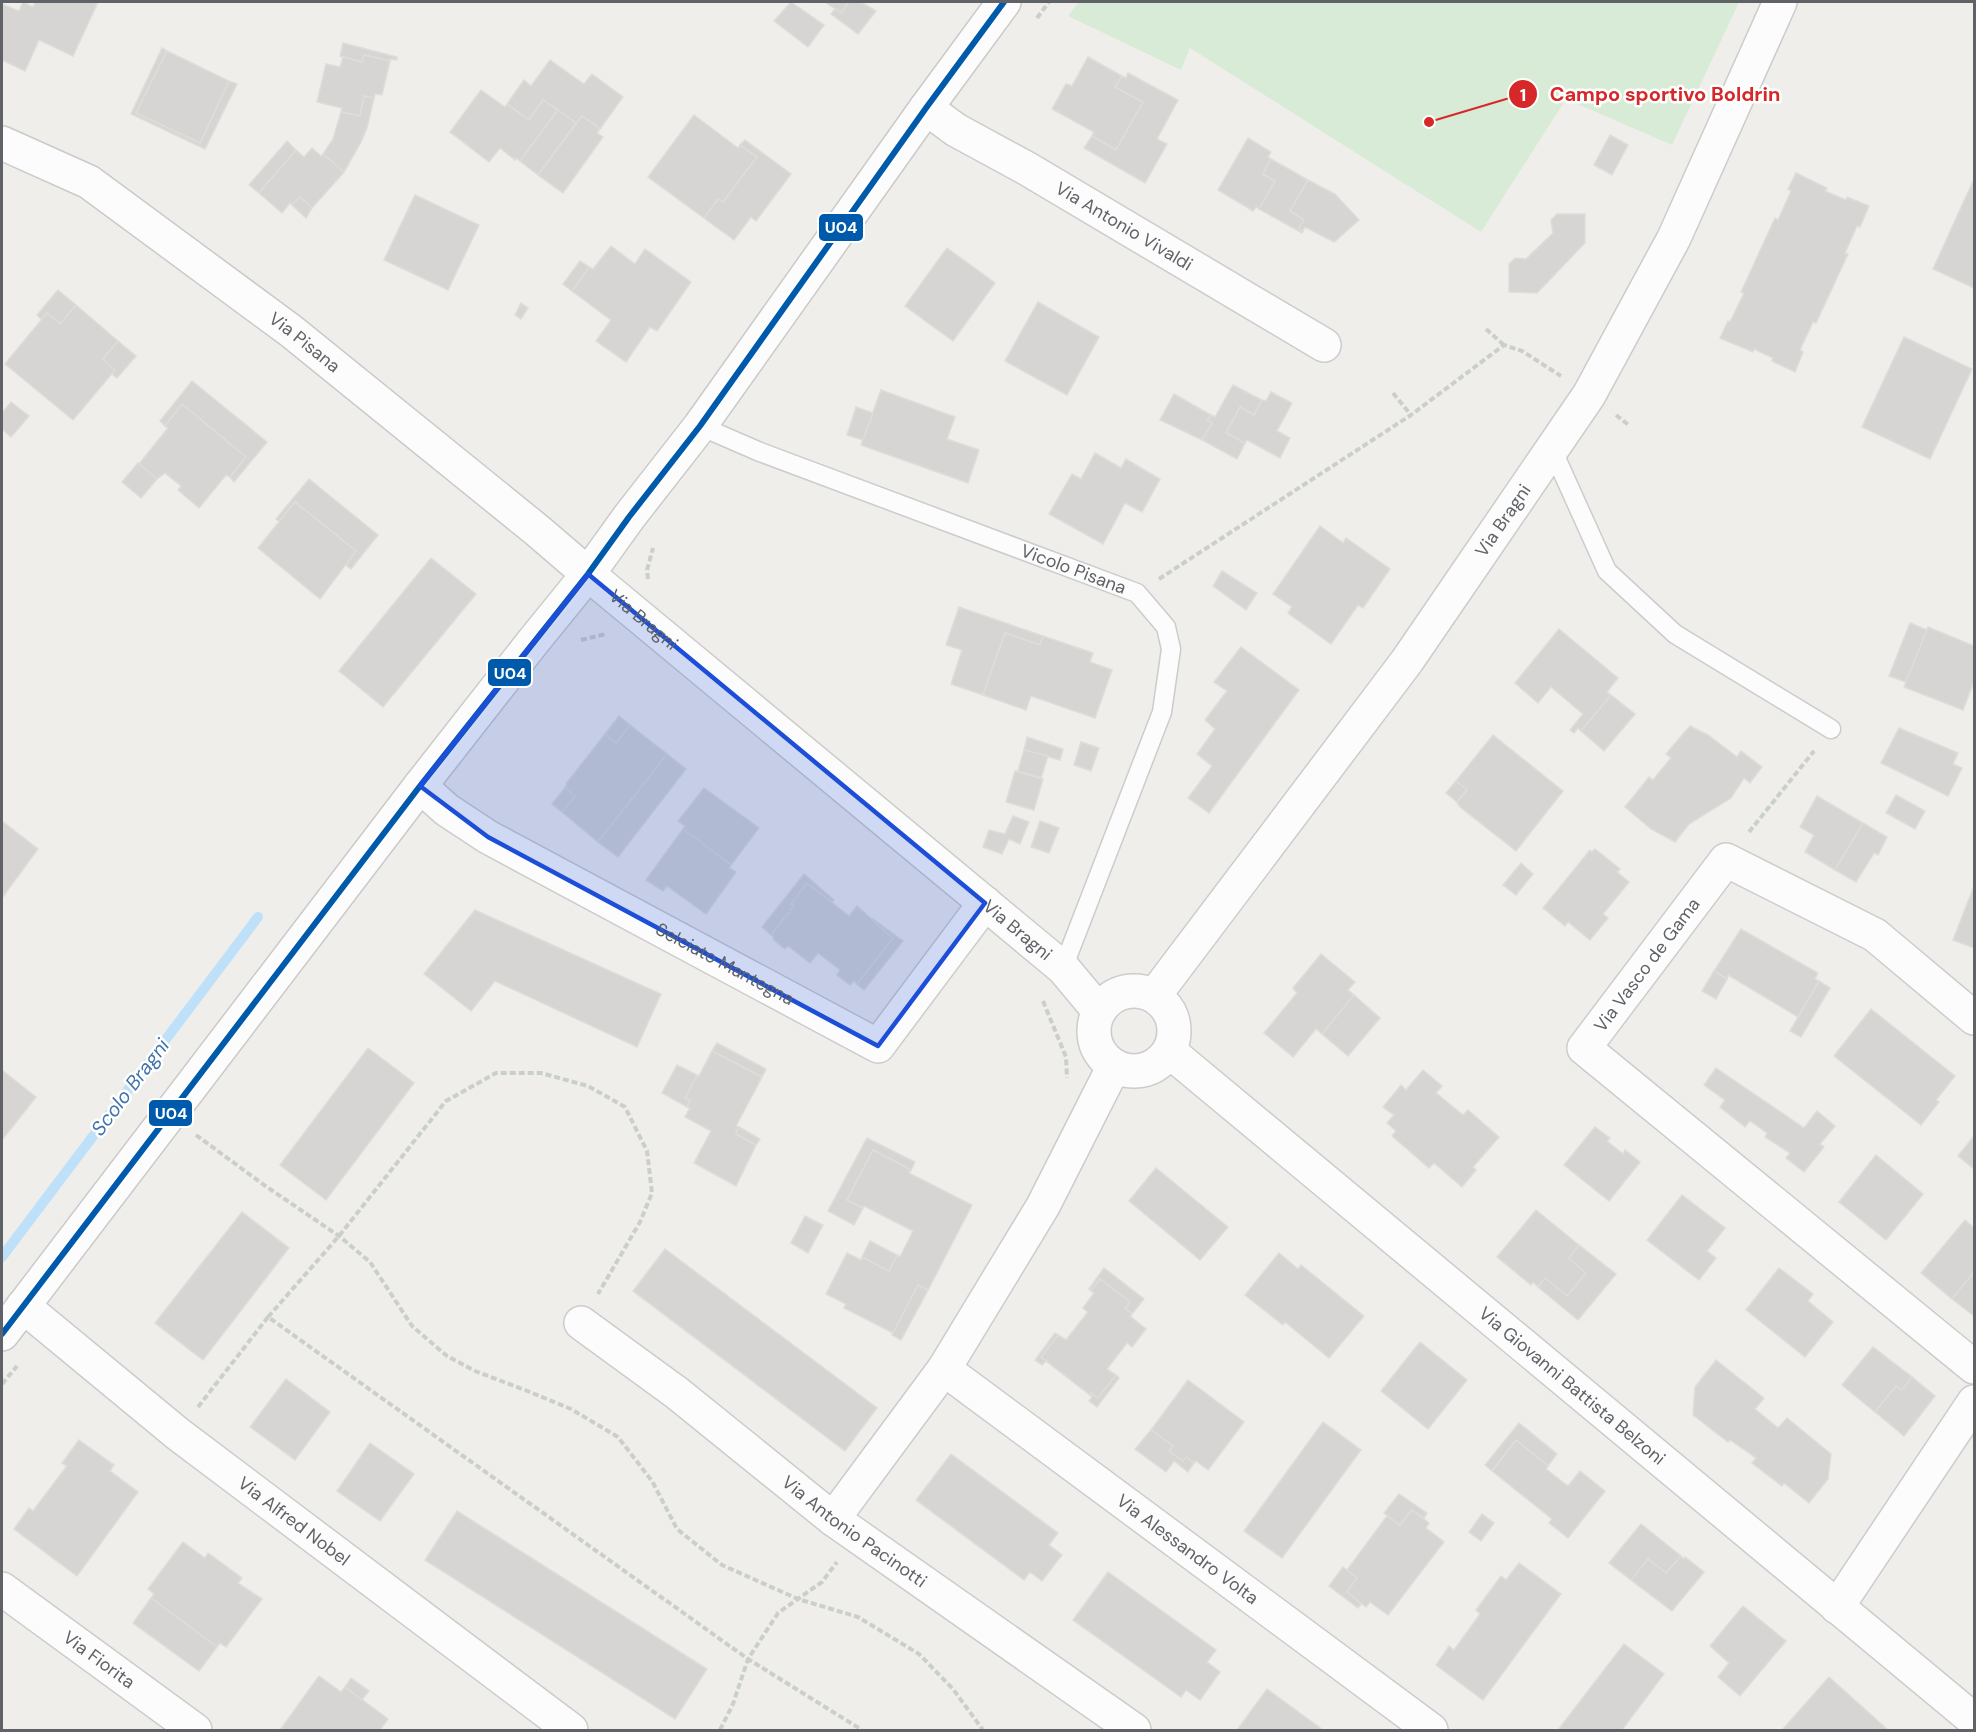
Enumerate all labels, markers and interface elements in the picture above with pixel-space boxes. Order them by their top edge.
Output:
callout: Campo sportivo Boldrin [1508,75,1793,113]
text: Campo sportivo Boldrin [1550,81,1780,107]
text: 1 [1520,83,1526,107]
street label: Via Antonio Vivaldi [1051,176,1197,276]
line badge: U04 [818,213,864,242]
text: U04 [825,217,857,238]
street label: Via Pisana [264,307,345,378]
street label: Via Bragni [1470,480,1536,562]
street label: Vicolo Pisana [1017,539,1129,600]
street label: Via Bragni [604,584,683,656]
line badge: U04 [487,658,532,687]
text: U04 [494,663,526,684]
street label: Via Vasco de Gama [1589,893,1705,1037]
street label: Via Bragni [978,895,1057,966]
street label: Selciato Mantegna [652,917,798,1011]
water label: Scolo Bragni [85,1032,176,1141]
line badge: U04 [148,1099,193,1127]
text: U04 [155,1103,187,1124]
street label: Via Giovanni Battista Belzoni [1474,1301,1670,1470]
street label: Via Antonio Pacinotti [777,1470,932,1593]
street label: Via Alfred Nobel [233,1471,355,1571]
street label: Via Alessandro Volta [1112,1489,1263,1610]
street label: Via Fiorita [58,1625,140,1694]

